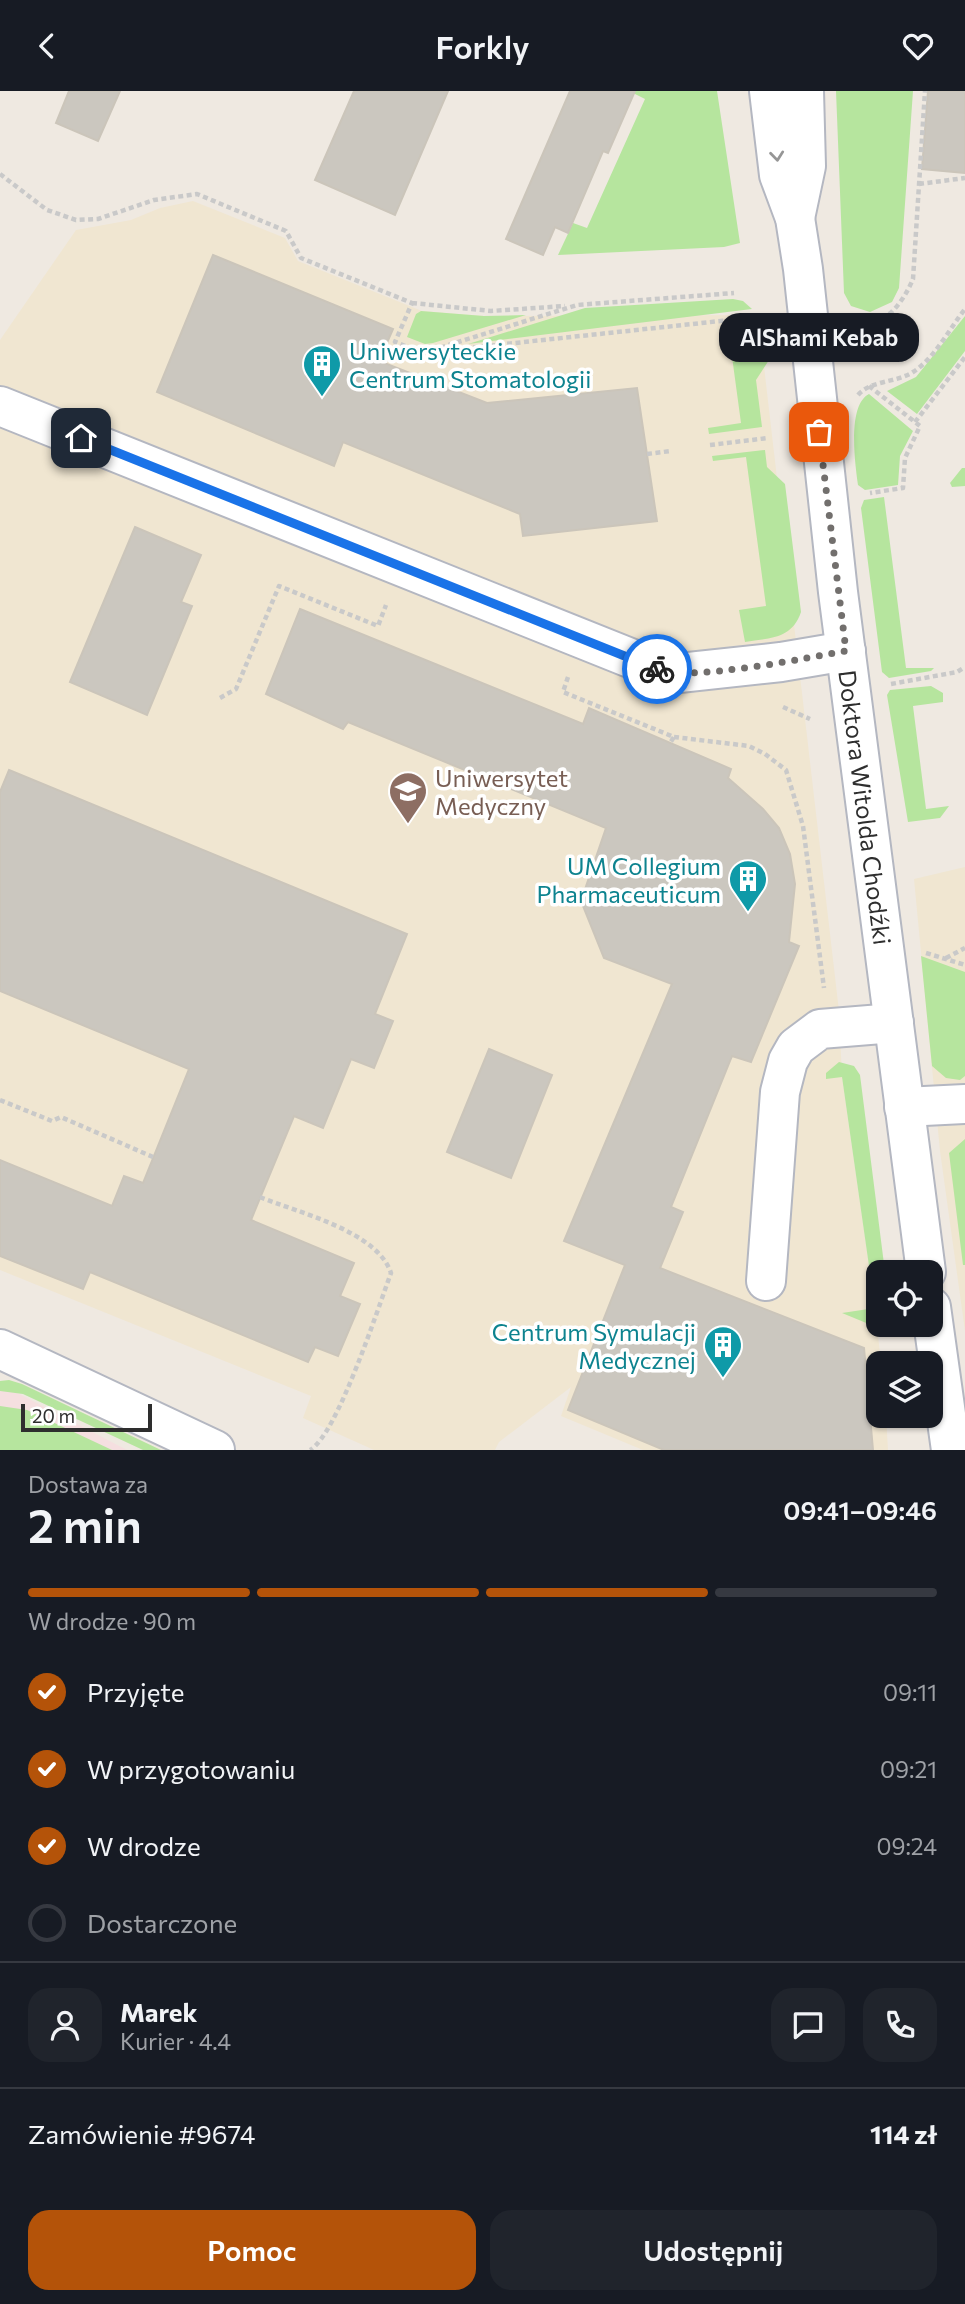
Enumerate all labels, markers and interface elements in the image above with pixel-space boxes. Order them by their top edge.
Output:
text: Forkly [436,26,529,66]
icon: back [28,27,66,65]
icon: heart [899,27,937,65]
one-way arrow [769,150,784,162]
callout: AlShami Kebab [719,313,919,362]
text: AlShami Kebab [740,323,898,351]
place label: Uniwersyteckie Centrum Stomatologii [349,336,591,393]
building icon: Uniwersyteckie Centrum Stomatologii [301,343,343,398]
pin [789,402,849,462]
pin [51,408,111,468]
icon: bag [800,413,838,451]
icon: home [62,419,100,457]
courier [622,634,692,704]
icon: bike [638,650,676,688]
street label: Doktora Witolda Chodźki [834,668,898,946]
place label: Uniwersytet Medyczny [435,763,568,820]
school or university icon: Uniwersytet Medyczny [387,770,429,825]
place label: UM Collegium Pharmaceuticum [536,851,721,908]
building icon: UM Collegium Pharmaceuticum [727,858,769,913]
map controls [866,1260,943,1428]
button: locate [866,1260,943,1337]
place label: Centrum Symulacji Medycznej [492,1317,696,1374]
building icon: Centrum Symulacji Medycznej [702,1324,744,1379]
button: layers [866,1351,943,1428]
scale bar [21,1401,152,1433]
text: 20 m [32,1404,75,1427]
text: Dostawa za [28,1470,148,1498]
text: 09:41–09:46 [783,1494,937,1525]
text: 2 min [28,1496,142,1552]
text: W drodze · 90 m [28,1607,196,1635]
icon: check [28,1673,66,1711]
text: Przyjęte [87,1676,184,1707]
text: 09:11 [883,1678,937,1706]
icon: check [28,1750,66,1788]
text: W przygotowaniu [87,1753,295,1784]
text: 09:21 [880,1755,937,1783]
icon: check [28,1827,66,1865]
text: W drodze [87,1830,201,1861]
text: 09:24 [876,1832,937,1860]
text: Dostarczone [87,1907,237,1938]
button: person [28,1988,102,2062]
button: chat [771,1988,845,2062]
button: phone [863,1988,937,2062]
text: Marek [120,1996,197,2027]
text: Kurier · 4.4 [120,2027,231,2055]
text: Zamówienie #9674 [28,2118,255,2149]
text: 114 zł [870,2118,937,2149]
button: Pomoc [28,2210,476,2290]
button: Udostępnij [490,2210,937,2290]

